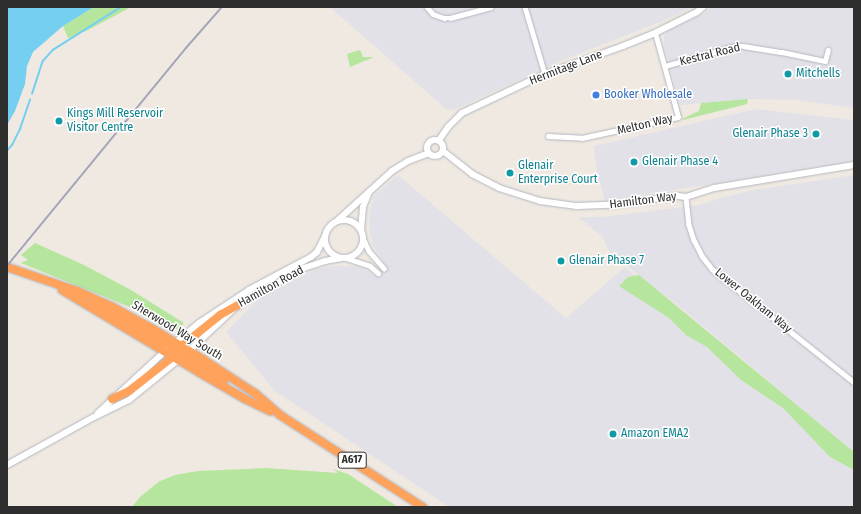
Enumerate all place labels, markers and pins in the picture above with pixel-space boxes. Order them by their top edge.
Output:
place label: Mitchells [796,67,840,81]
marker: Mitchells [783,69,793,79]
place label: Booker Wholesale [604,88,692,102]
marker: Booker Wholesale [591,90,601,100]
place label: Kings Mill Reservoir Visitor Centre [67,107,163,135]
marker: Kings Mill Reservoir Visitor Centre [54,116,64,126]
place label: Glenair Phase 3 [732,127,808,141]
marker: Glenair Phase 3 [811,129,821,139]
place label: Glenair Phase 4 [642,155,718,169]
marker: Glenair Phase 4 [629,157,639,167]
place label: Glenair Enterprise Court [518,159,598,187]
marker: Glenair Enterprise Court [505,168,515,178]
place label: Glenair Phase 7 [569,254,644,268]
marker: Glenair Phase 7 [556,256,566,266]
place label: Amazon EMA2 [621,427,688,441]
marker: Amazon EMA2 [608,429,618,439]

